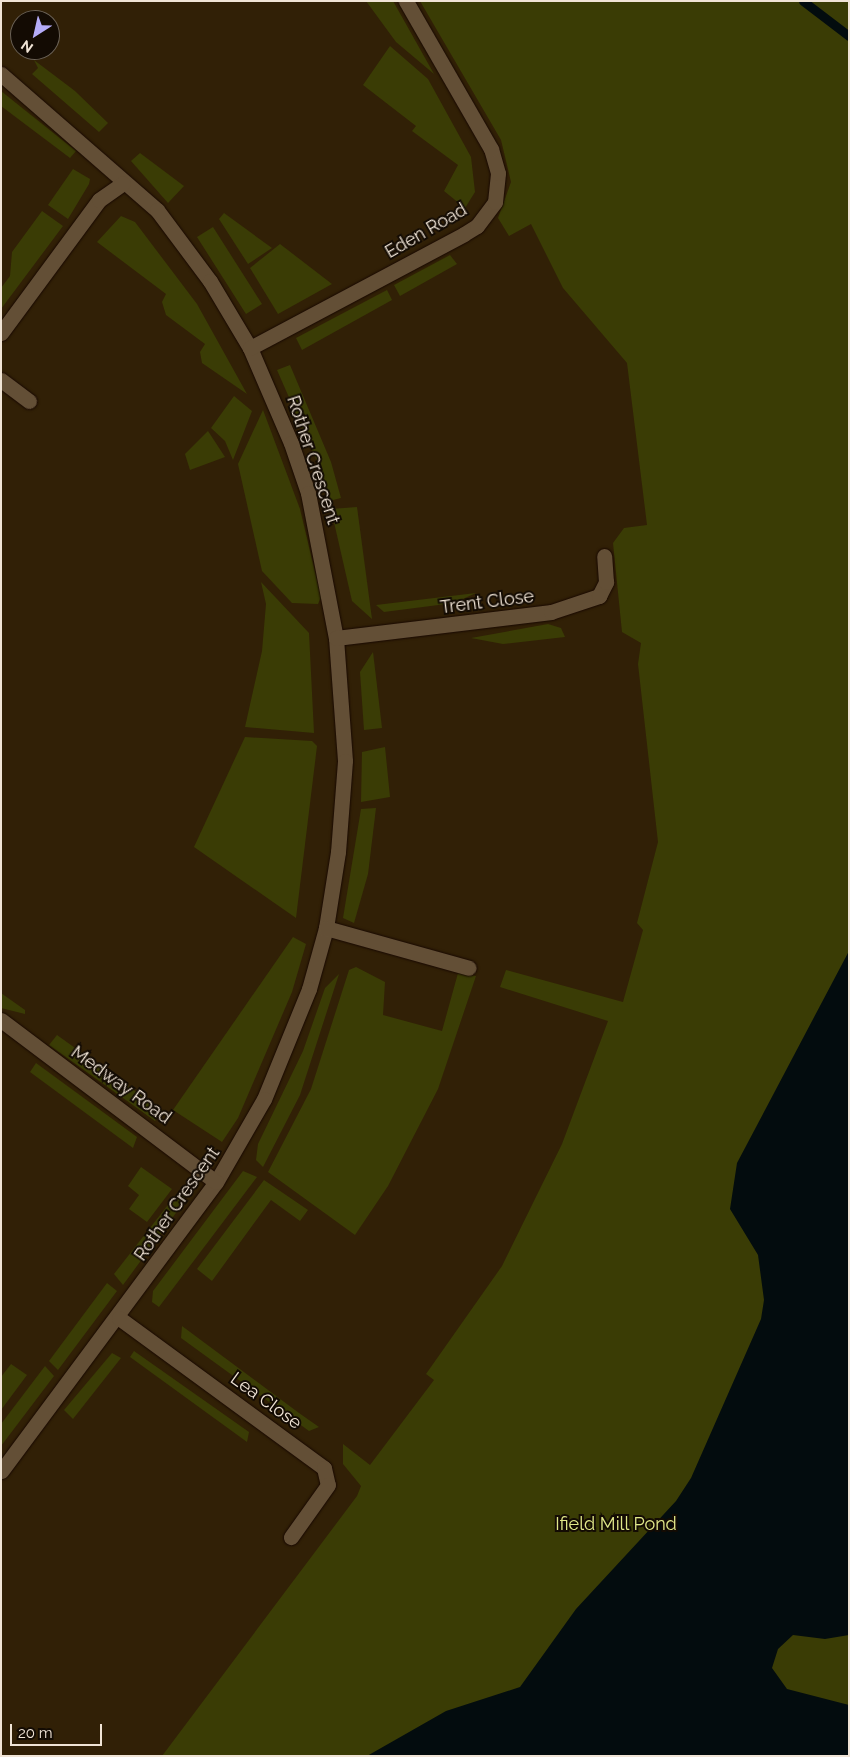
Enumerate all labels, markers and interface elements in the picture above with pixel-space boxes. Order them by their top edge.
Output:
north arrow [10,10,60,60]
text: N [18,37,36,56]
street label: Eden Road [381,199,471,263]
street label: Rother Crescent [282,393,344,527]
street label: Trent Close [439,586,535,618]
street label: Medway Road [67,1041,175,1129]
street label: Rother Crescent [130,1143,224,1265]
street label: Lea Close [226,1368,306,1434]
park label: Ifield Mill Pond [555,1513,677,1535]
scale bar [12,1714,105,1746]
text: 20 m [18,1724,53,1742]

